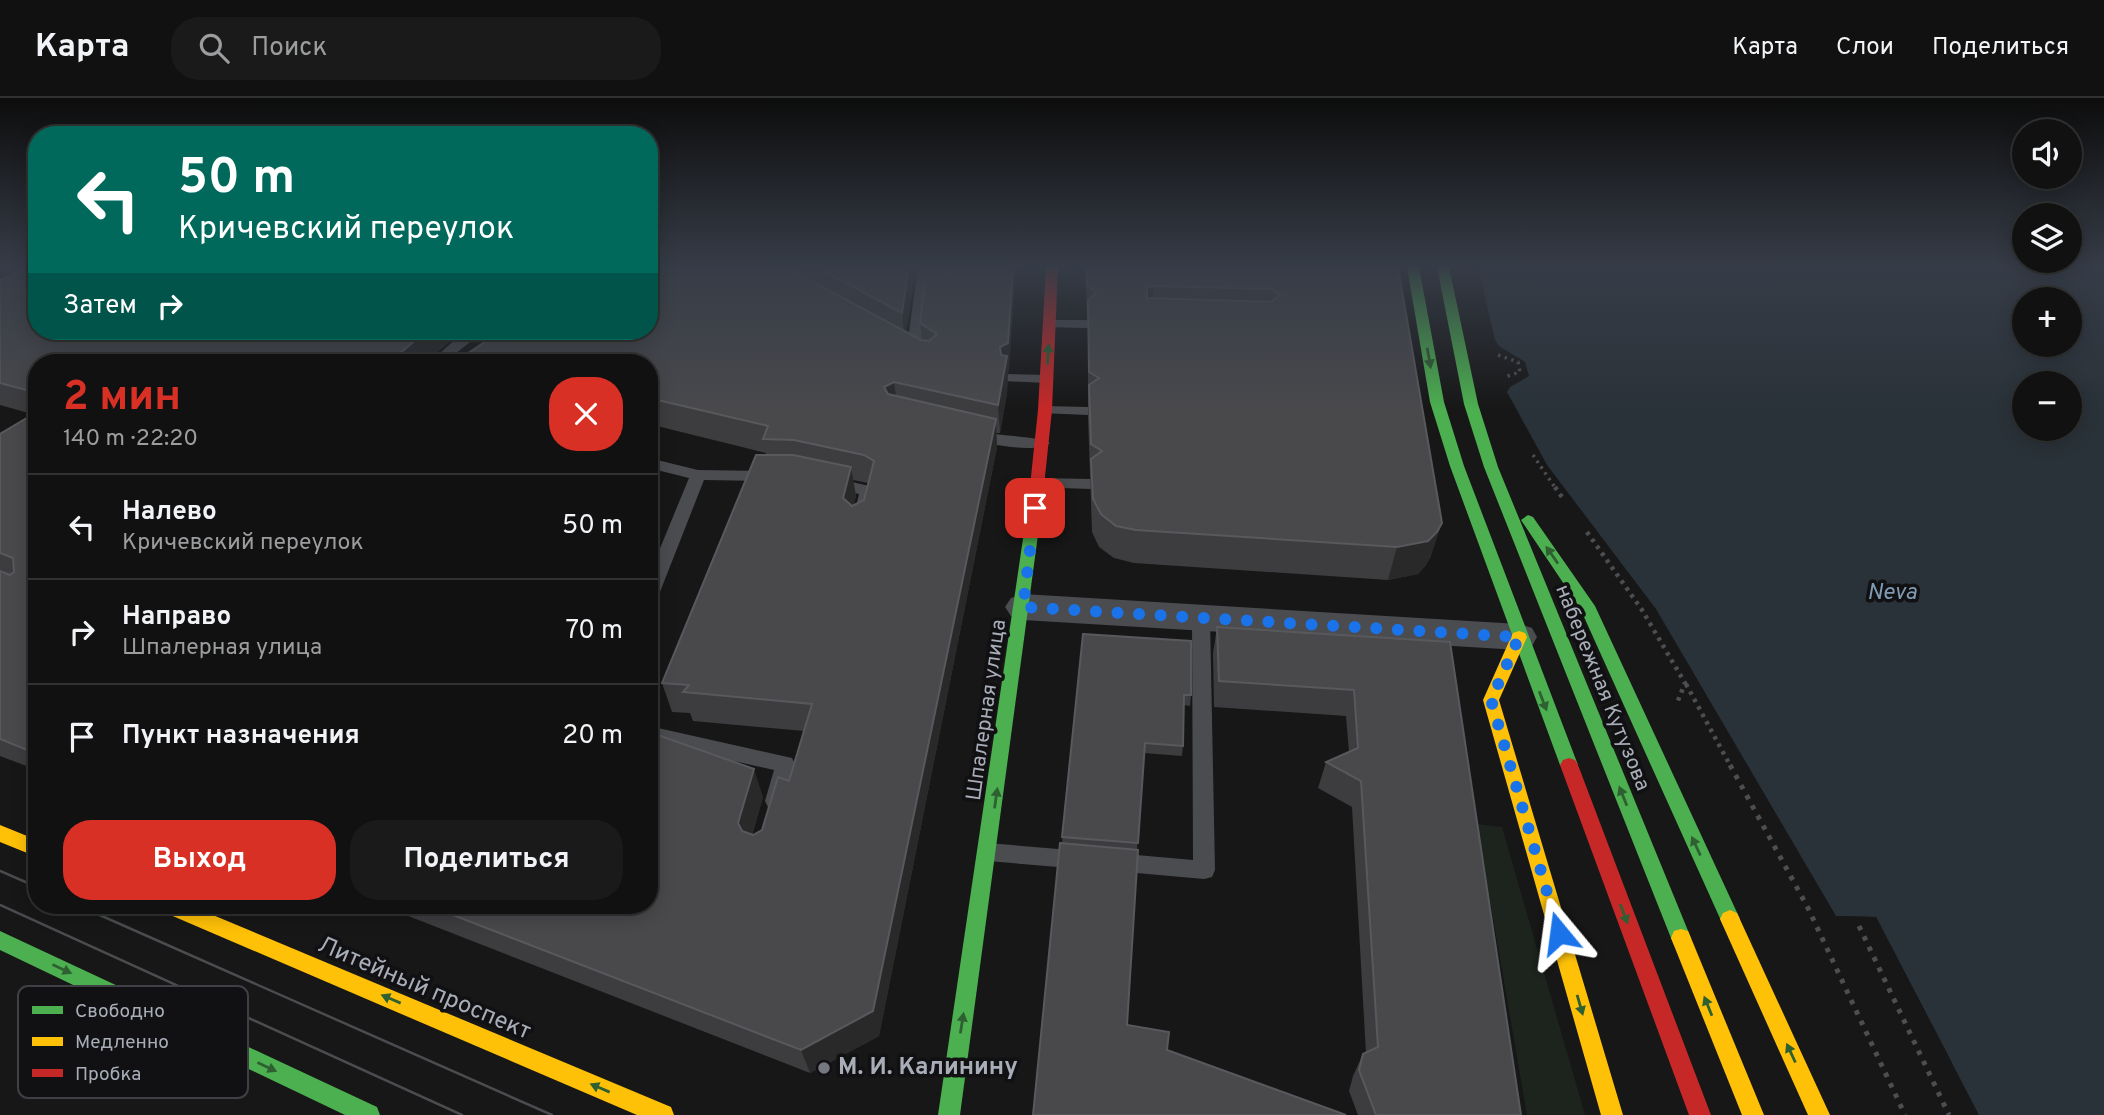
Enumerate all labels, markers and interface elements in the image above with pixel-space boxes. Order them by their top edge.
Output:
search box [171,17,661,80]
text: Карта [35,27,129,69]
icon: search [195,29,233,67]
text: Поиск [251,32,327,65]
text: Карта [1732,33,1798,63]
text: Слои [1836,33,1894,63]
text: Поделиться [1932,33,2069,63]
map controls [2012,119,2082,441]
button: sound [2012,119,2082,189]
text: 50 m [178,149,295,211]
icon: left [63,154,154,245]
button: layers [2012,203,2082,273]
text: Кричевский переулок [178,210,514,250]
icon: right [151,287,189,325]
button: + [2012,287,2082,357]
text: Затем [63,290,137,323]
one-way arrow [1043,342,1054,364]
one-way arrow [1424,347,1435,369]
button: − [2012,371,2082,441]
text: 2 мин [63,372,181,425]
button: close [549,377,623,451]
text: 140 m · 22:20 [63,425,198,454]
pin [1005,478,1065,538]
icon: arrive [1016,489,1054,527]
text: Налево [122,496,217,529]
icon: left [63,508,101,546]
text: 50 m [562,510,623,543]
text: Кричевский переулок [122,529,364,558]
one-way arrow [1545,546,1559,564]
water label: Neva [1867,579,1917,608]
street label: набережная Кутузова [1548,581,1656,795]
text: Направо [122,601,231,634]
icon: right [63,613,101,651]
text: 70 m [565,615,623,648]
street label: Шпалерная улица [961,618,1013,802]
text: Шпалерная улица [122,634,322,663]
one-way arrow [1538,690,1549,711]
icon: arrive [63,718,101,756]
text: Пункт назначения [122,720,360,753]
text: 20 m [562,720,623,753]
one-way arrow [1617,785,1628,806]
one-way arrow [991,787,1002,809]
button: Выход [63,820,336,900]
button: Поделиться [350,820,623,900]
one-way arrow [1691,836,1702,856]
position arrow [1522,896,1596,970]
one-way arrow [1618,903,1629,924]
street label: Литейный проспект [313,930,535,1048]
one-way arrow [52,964,72,975]
legend [18,986,248,1098]
one-way arrow [380,994,401,1005]
one-way arrow [1575,995,1585,1016]
one-way arrow [1703,996,1714,1017]
text: Свободно [75,1000,165,1024]
one-way arrow [957,1012,968,1034]
text: Медленно [75,1031,169,1055]
one-way arrow [1785,1043,1797,1063]
place label: М. И. Калинину [838,1053,1018,1083]
marker: М. И. Калинину [816,1060,832,1076]
one-way arrow [257,1061,277,1073]
text: Пробка [75,1063,141,1087]
one-way arrow [589,1083,610,1094]

